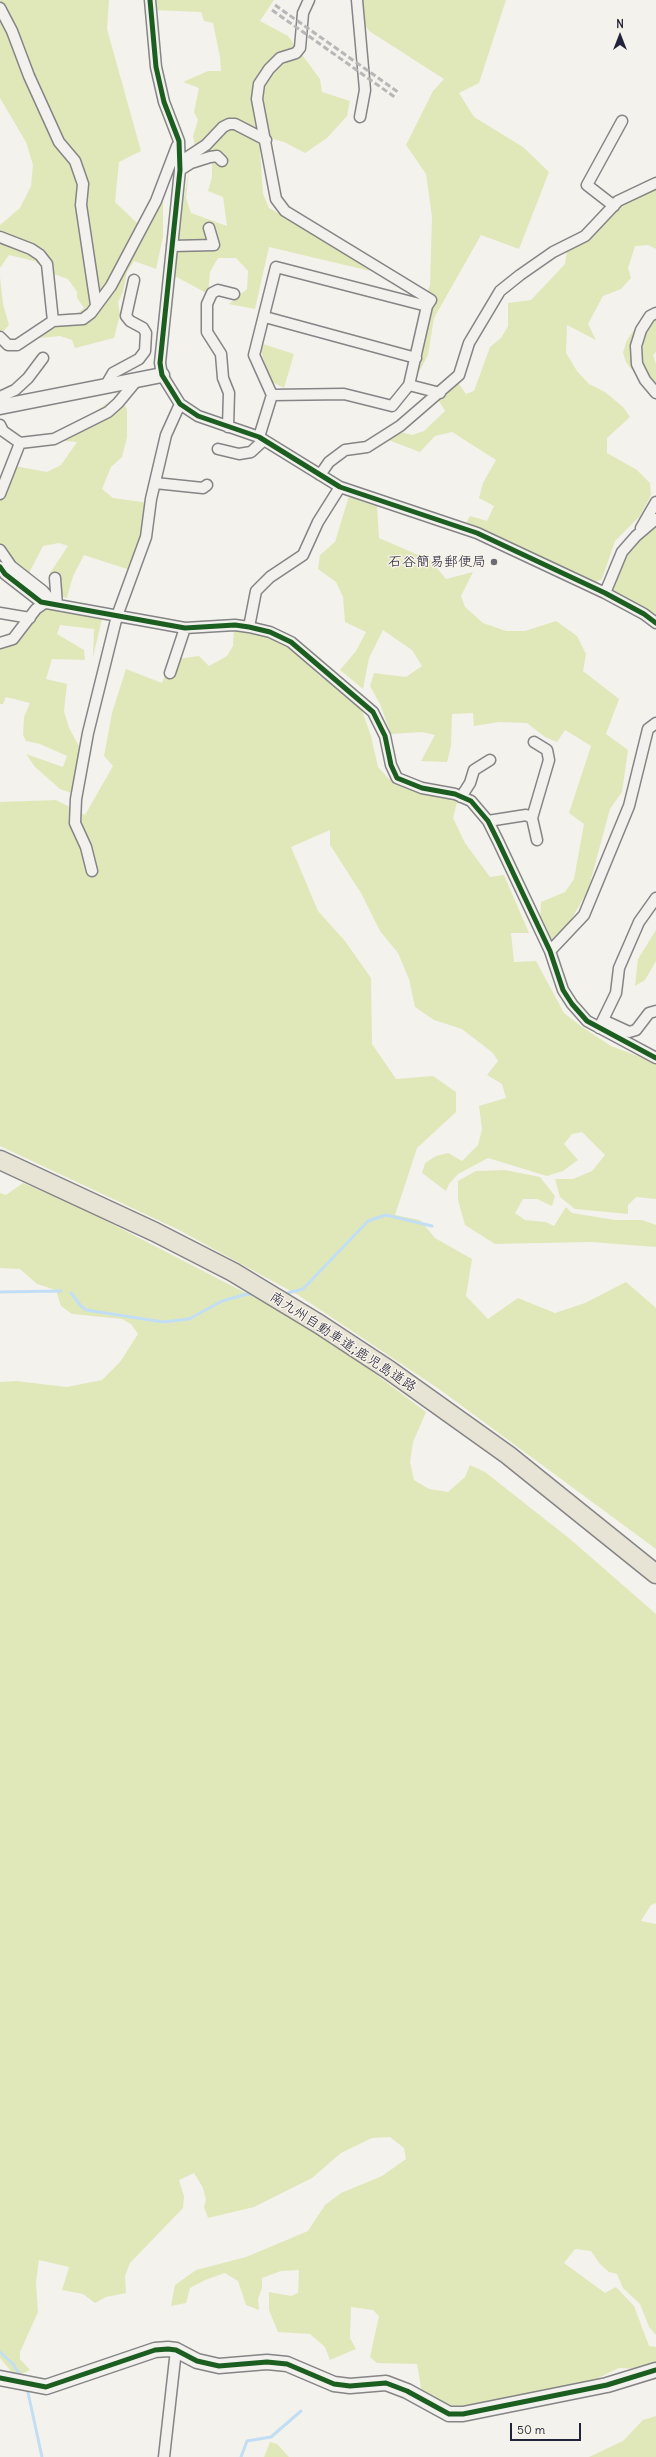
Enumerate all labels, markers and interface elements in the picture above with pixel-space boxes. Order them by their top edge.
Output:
north arrow [600,16,640,56]
text: N [616,17,624,31]
place label: 石谷簡易郵便局 [388,554,486,570]
marker: 石谷簡易郵便局 [489,557,499,567]
street label: 南九州自動車道;鹿児島道路 [267,1288,419,1396]
scale bar [512,2415,583,2441]
text: 50 m [517,2422,545,2437]

